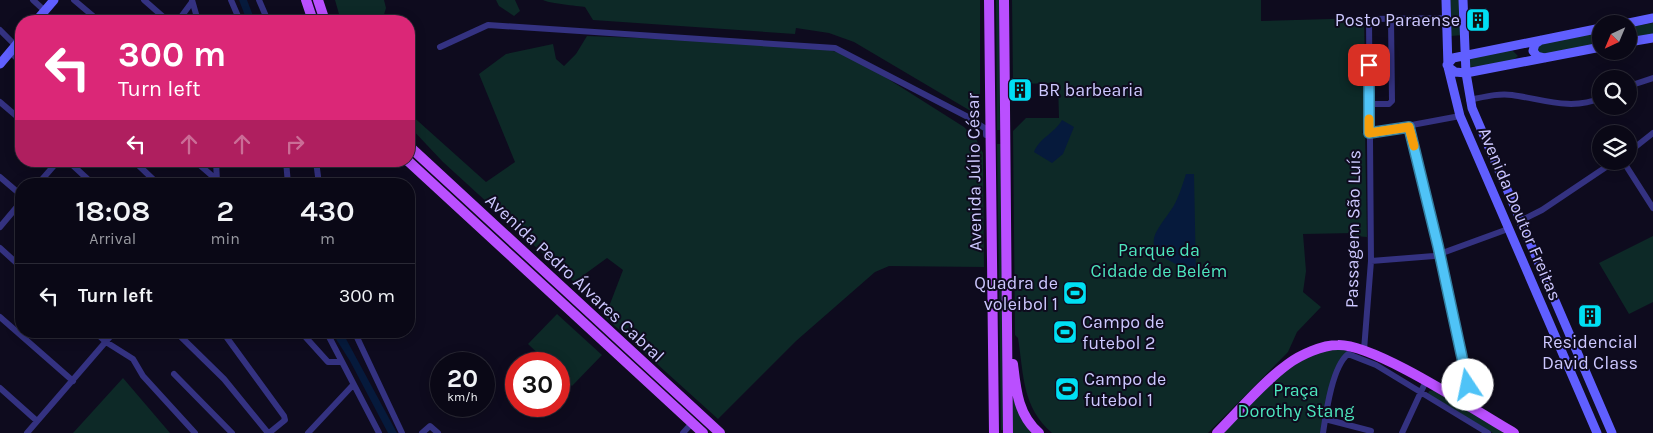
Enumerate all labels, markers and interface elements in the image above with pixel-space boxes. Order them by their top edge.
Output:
building icon: Posto Paraense [1465,7,1491,33]
place label: Posto Paraense [1335,9,1460,31]
north arrow [1592,15,1638,60]
map controls [1592,15,1637,170]
text: 300 m [118,34,226,75]
icon: left [35,35,100,100]
pin [1348,44,1390,86]
icon: arrive [1355,51,1383,79]
button: search [1592,70,1637,115]
text: Turn left [118,76,201,102]
building icon: BR barbearia [1007,77,1033,103]
place label: BR barbearia [1038,79,1143,101]
street label: Avenida Júlio César [962,92,986,251]
street label: Avenida Doutor Freitas [1474,124,1566,304]
button: layers [1592,125,1637,170]
icon: left [122,130,150,158]
icon: ahead [175,130,203,158]
icon: ahead [228,130,256,158]
icon: right [281,130,309,158]
street label: Passagem São Luís [1341,150,1365,308]
street label: Avenida Pedro Álvares Cabral [481,189,670,367]
text: 18:08 [75,193,150,229]
text: 2 [216,193,234,229]
text: 430 [300,193,355,229]
text: Arrival [89,229,136,248]
text: min [211,229,240,248]
text: m [320,229,335,248]
park label: Parque da Cidade de Belém [1091,239,1227,282]
place label: Quadra de voleibol 1 [974,272,1058,315]
sports icon: Quadra de voleibol 1 [1062,280,1088,306]
icon: left [35,282,63,310]
text: Turn left [78,285,153,307]
text: 300 m [339,285,395,307]
building icon: Residencial David Class [1577,303,1603,329]
place label: Campo de futebol 2 [1082,311,1164,354]
sports icon: Campo de futebol 2 [1052,319,1078,345]
place label: Residencial David Class [1542,331,1638,374]
speed limit sign: 30 [505,352,570,417]
position arrow [1441,358,1493,410]
text: 20 [447,364,478,393]
place label: Campo de futebol 1 [1084,368,1166,411]
sports icon: Campo de futebol 1 [1054,376,1080,402]
park label: Praça Dorothy Stang [1238,379,1354,422]
text: km/h [447,390,478,404]

